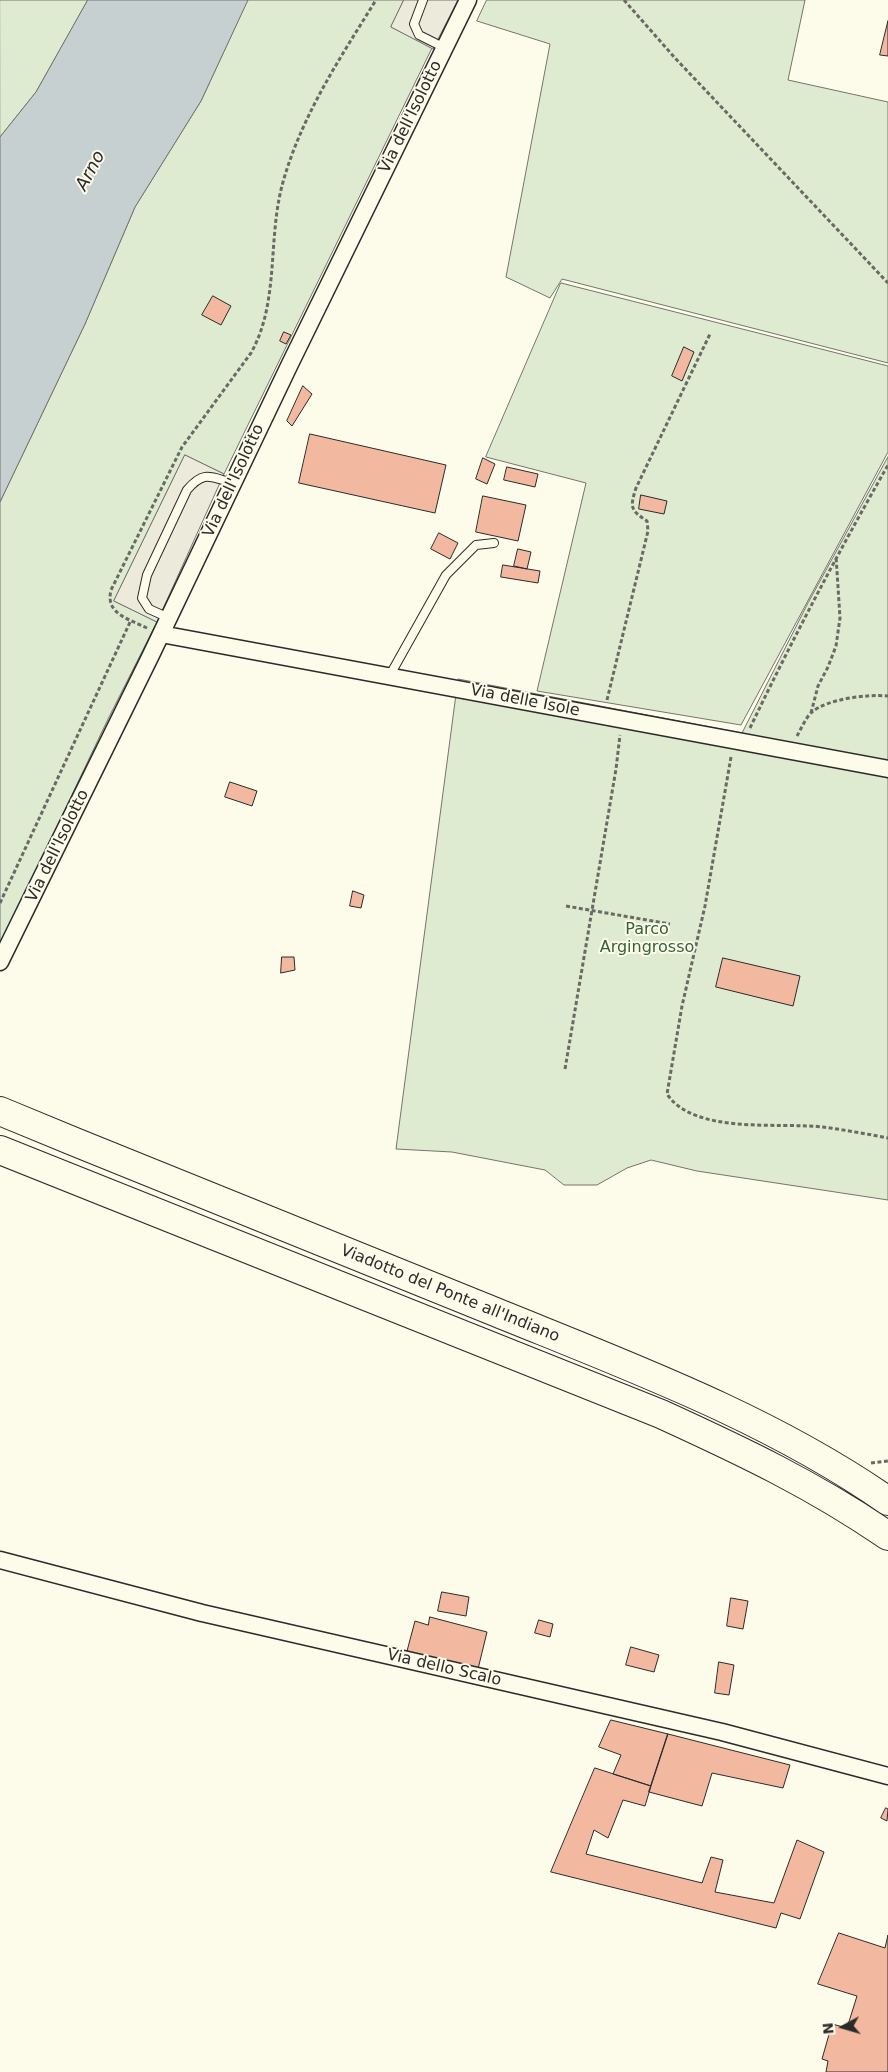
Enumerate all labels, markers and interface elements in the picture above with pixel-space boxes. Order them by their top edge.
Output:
street label: Via dell'Isolotto [375,58,447,176]
water label: Arno [72,147,110,195]
street label: Via dell'Isolotto [199,421,269,541]
street label: Via delle Isole [469,681,581,721]
street label: Via dell'Isolotto [22,787,94,905]
park label: Parco Argingrosso [600,920,694,958]
street label: Viadotto del Ponte all'Indiano [338,1241,562,1347]
street label: Via dello Scalo [385,1646,503,1690]
north arrow [818,2002,868,2052]
text: N [820,2022,837,2035]

